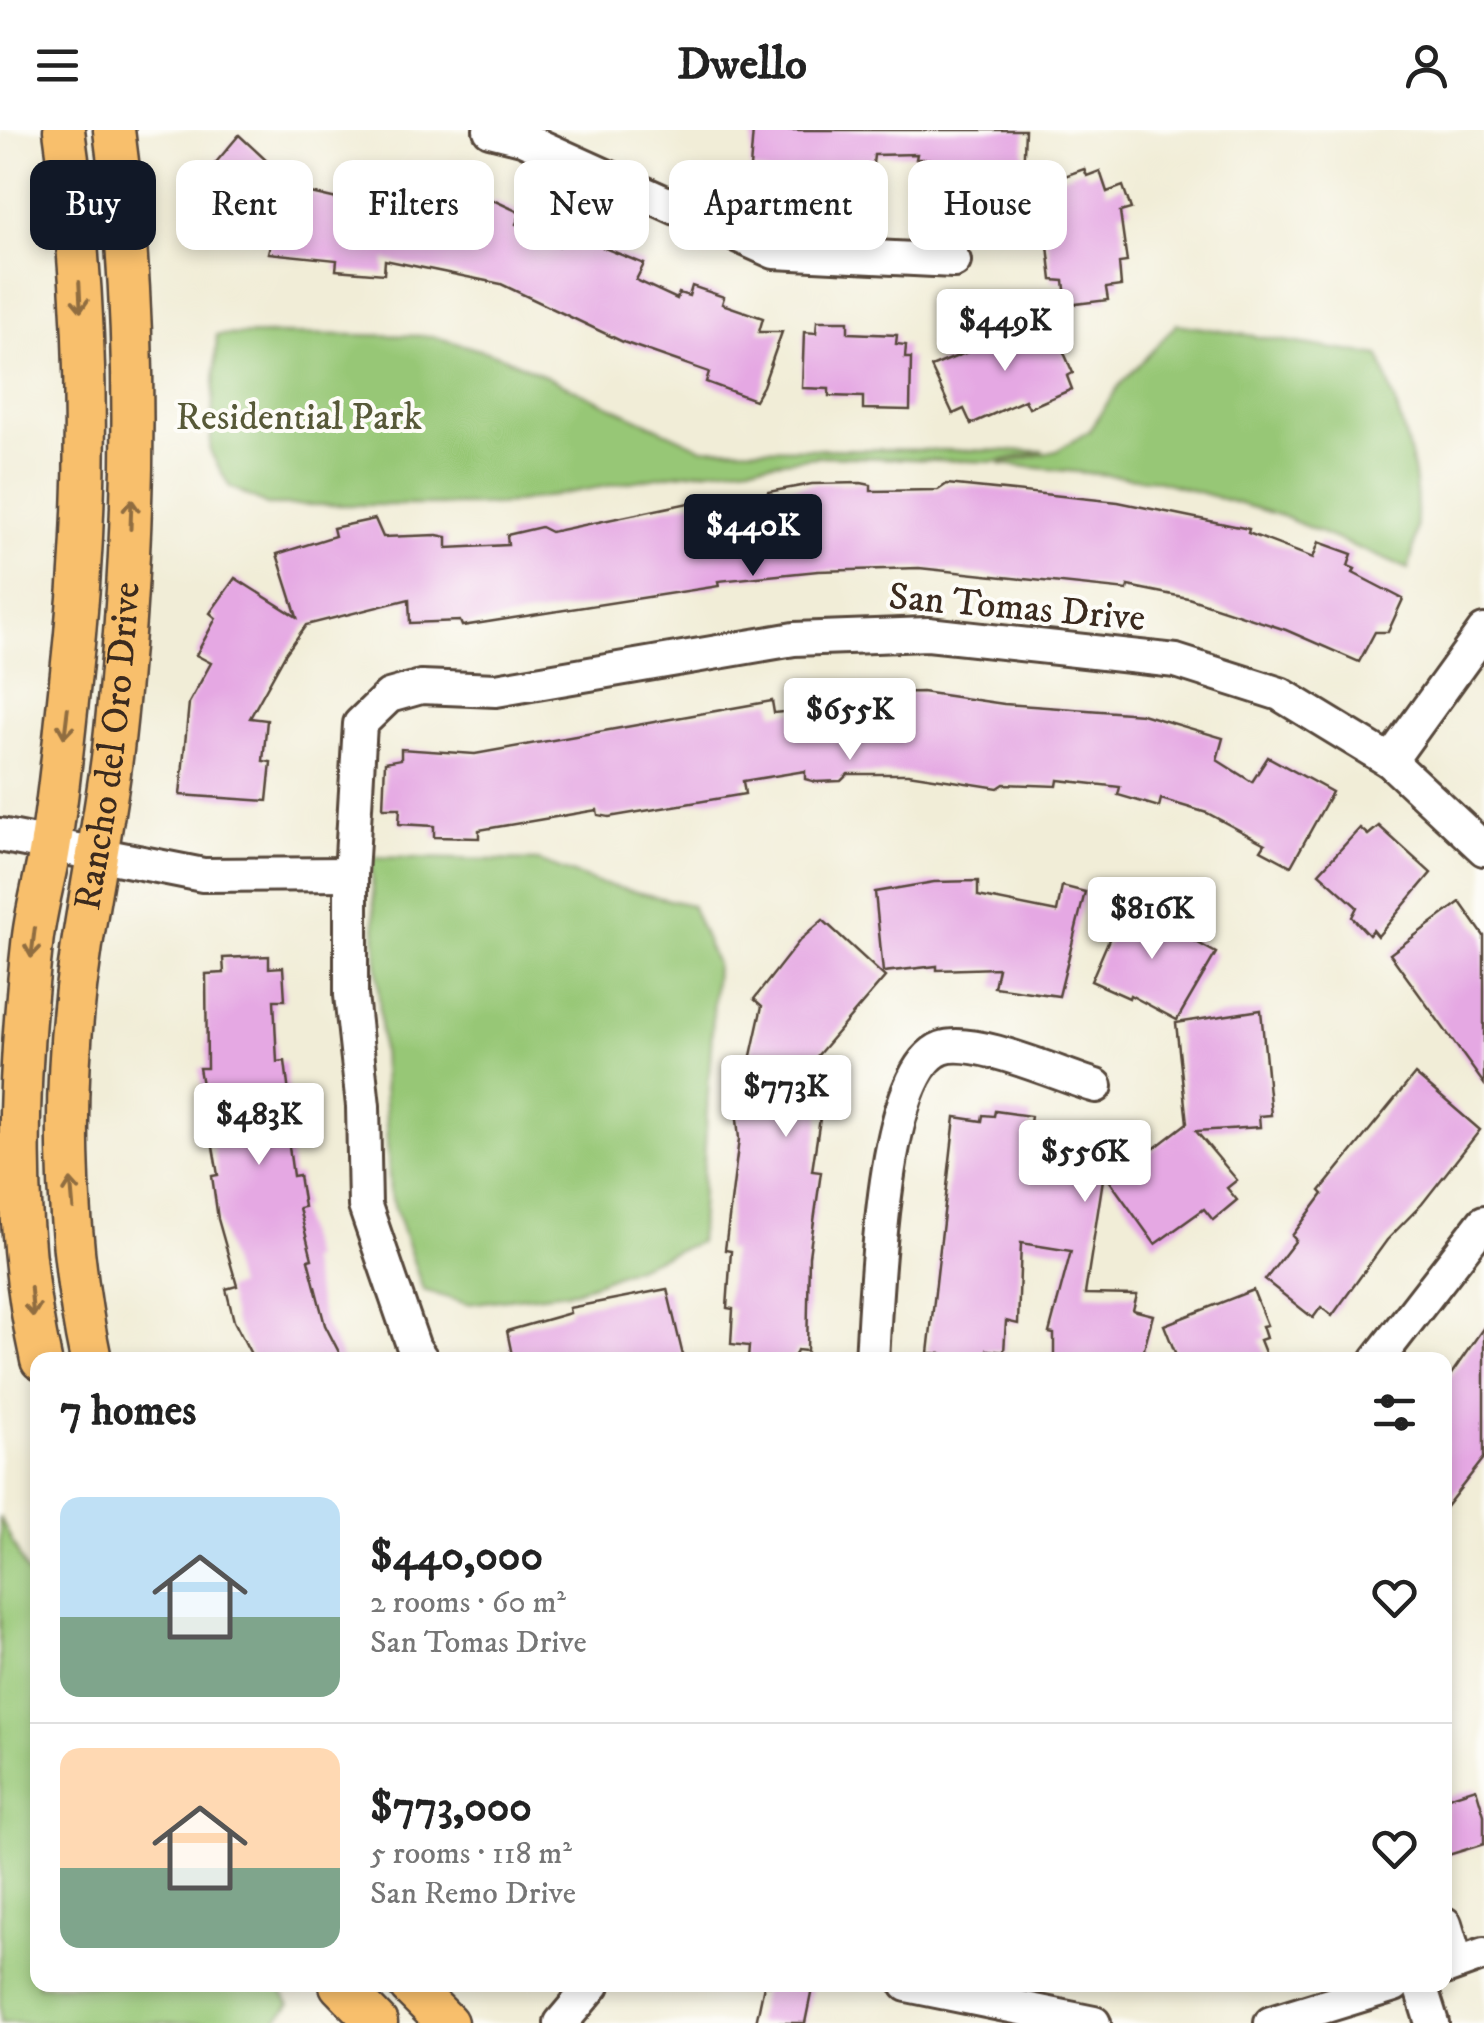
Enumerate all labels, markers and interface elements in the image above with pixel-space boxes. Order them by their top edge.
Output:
text: Dwello [677,37,807,93]
icon: menu [30,38,85,93]
icon: person [1399,38,1454,93]
chip: Buy [30,160,156,250]
chip: Rent [176,160,313,250]
chip: Filters [333,160,494,250]
chip: New [514,160,649,250]
chip: Apartment [669,160,888,250]
chip: House [908,160,1067,250]
one-way arrow [71,280,90,312]
pin: $449K [935,289,1075,374]
text: $449K [959,301,1051,341]
park label: Residential Park [176,394,422,442]
pin: $440K [683,494,823,579]
one-way arrow [122,499,141,531]
text: $440K [706,506,800,546]
street label: San Tomas Drive [887,573,1147,643]
street label: Rancho del Oro Drive [64,581,152,914]
pin: $655K [780,678,920,763]
text: $655K [806,690,894,730]
one-way arrow [56,706,75,738]
pin: $816K [1082,877,1222,962]
text: $816K [1110,889,1194,929]
one-way arrow [23,927,41,959]
pin: $773K [716,1055,856,1140]
text: $773K [743,1067,829,1107]
pin: $483K [189,1083,329,1168]
text: $483K [216,1095,302,1135]
pin: $556K [1015,1120,1155,1205]
text: $556K [1041,1132,1129,1172]
one-way arrow [62,1178,81,1210]
one-way arrow [23,1286,42,1318]
icon: filters [1367,1385,1422,1440]
text: 7 homes [60,1386,196,1438]
text: $440,000 [370,1531,543,1583]
icon: home [140,1537,260,1657]
icon: heart [1367,1570,1422,1625]
text: 2 rooms · 60 m² [370,1583,566,1623]
text: San Tomas Drive [370,1623,587,1663]
text: $773,000 [370,1782,532,1834]
icon: home [140,1788,260,1908]
icon: heart [1367,1821,1422,1876]
text: 5 rooms · 118 m² [370,1834,572,1874]
text: San Remo Drive [370,1874,576,1914]

